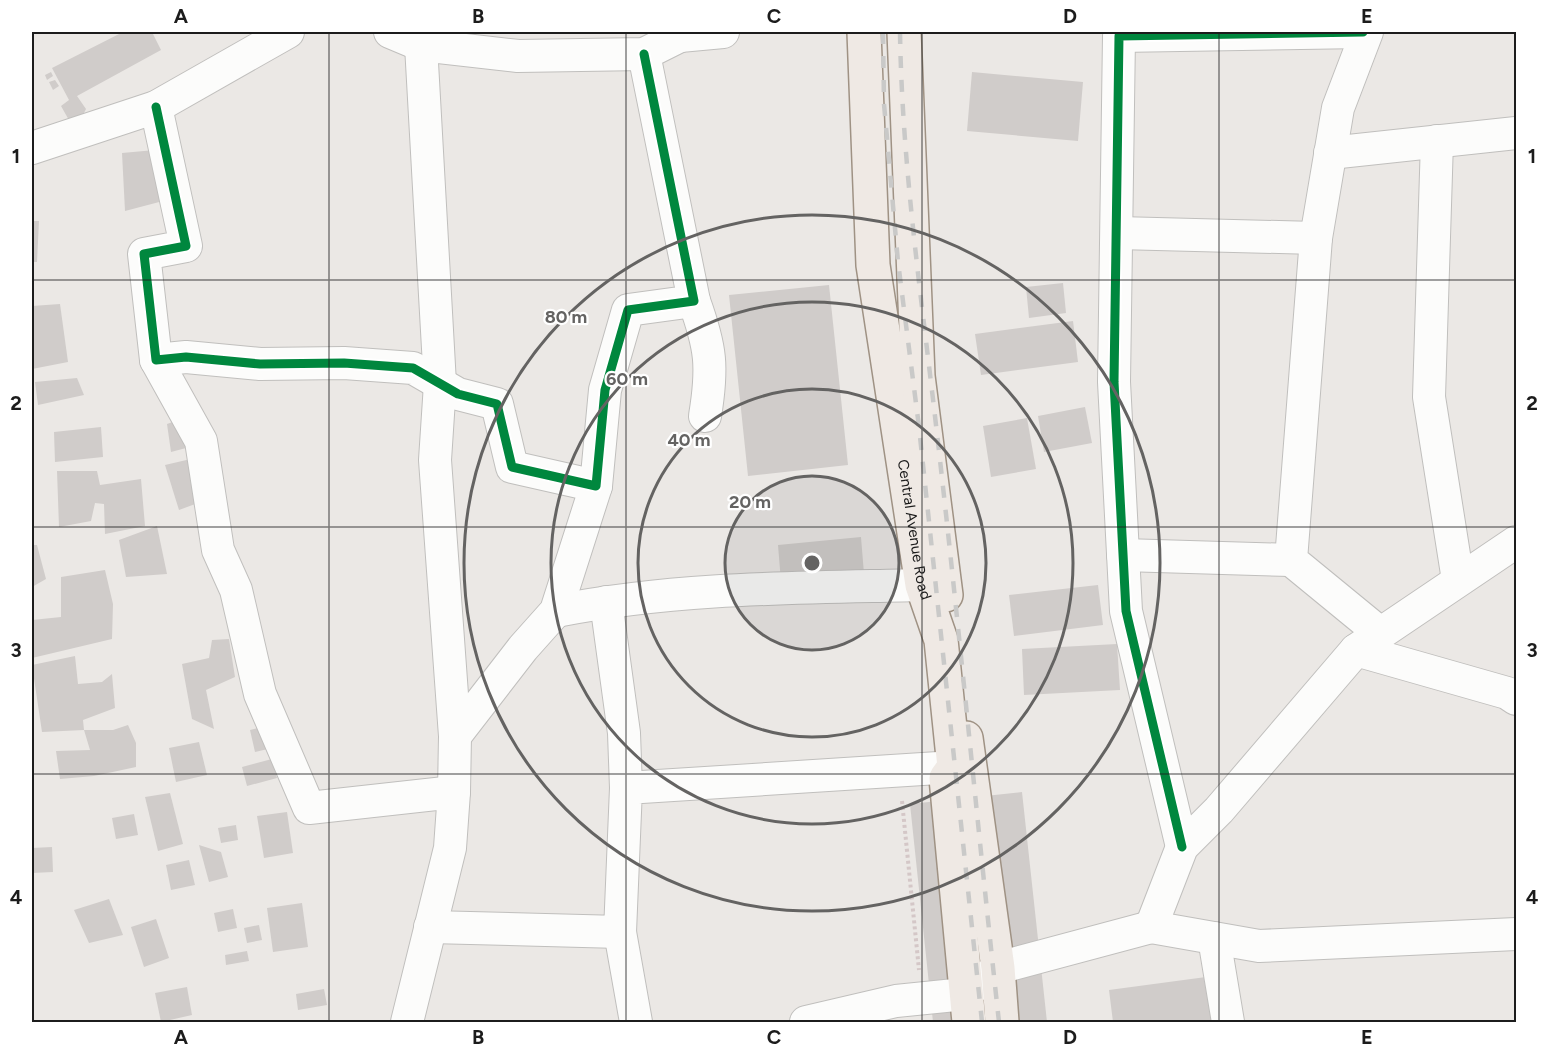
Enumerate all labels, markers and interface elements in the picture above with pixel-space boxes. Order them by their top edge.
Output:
text: A [174,4,189,28]
text: B [472,4,484,28]
text: C [767,4,781,28]
text: D [1063,4,1077,28]
text: E [1361,4,1373,28]
text: 1 [12,144,20,168]
text: 1 [1528,144,1536,168]
text: 80 m [545,306,587,328]
text: 60 m [606,368,648,390]
text: 2 [10,391,22,415]
text: 2 [1526,391,1538,415]
text: 40 m [667,429,711,451]
street label: Central Avenue Road [894,458,935,602]
text: 20 m [729,491,771,513]
centre of rings [802,553,822,573]
text: 3 [10,638,22,662]
text: 3 [1526,638,1538,662]
text: 4 [10,885,23,909]
text: 4 [1526,885,1539,909]
text: A [174,1025,189,1049]
text: B [472,1025,484,1049]
text: C [767,1025,781,1049]
text: D [1063,1025,1077,1049]
text: E [1361,1025,1373,1049]

